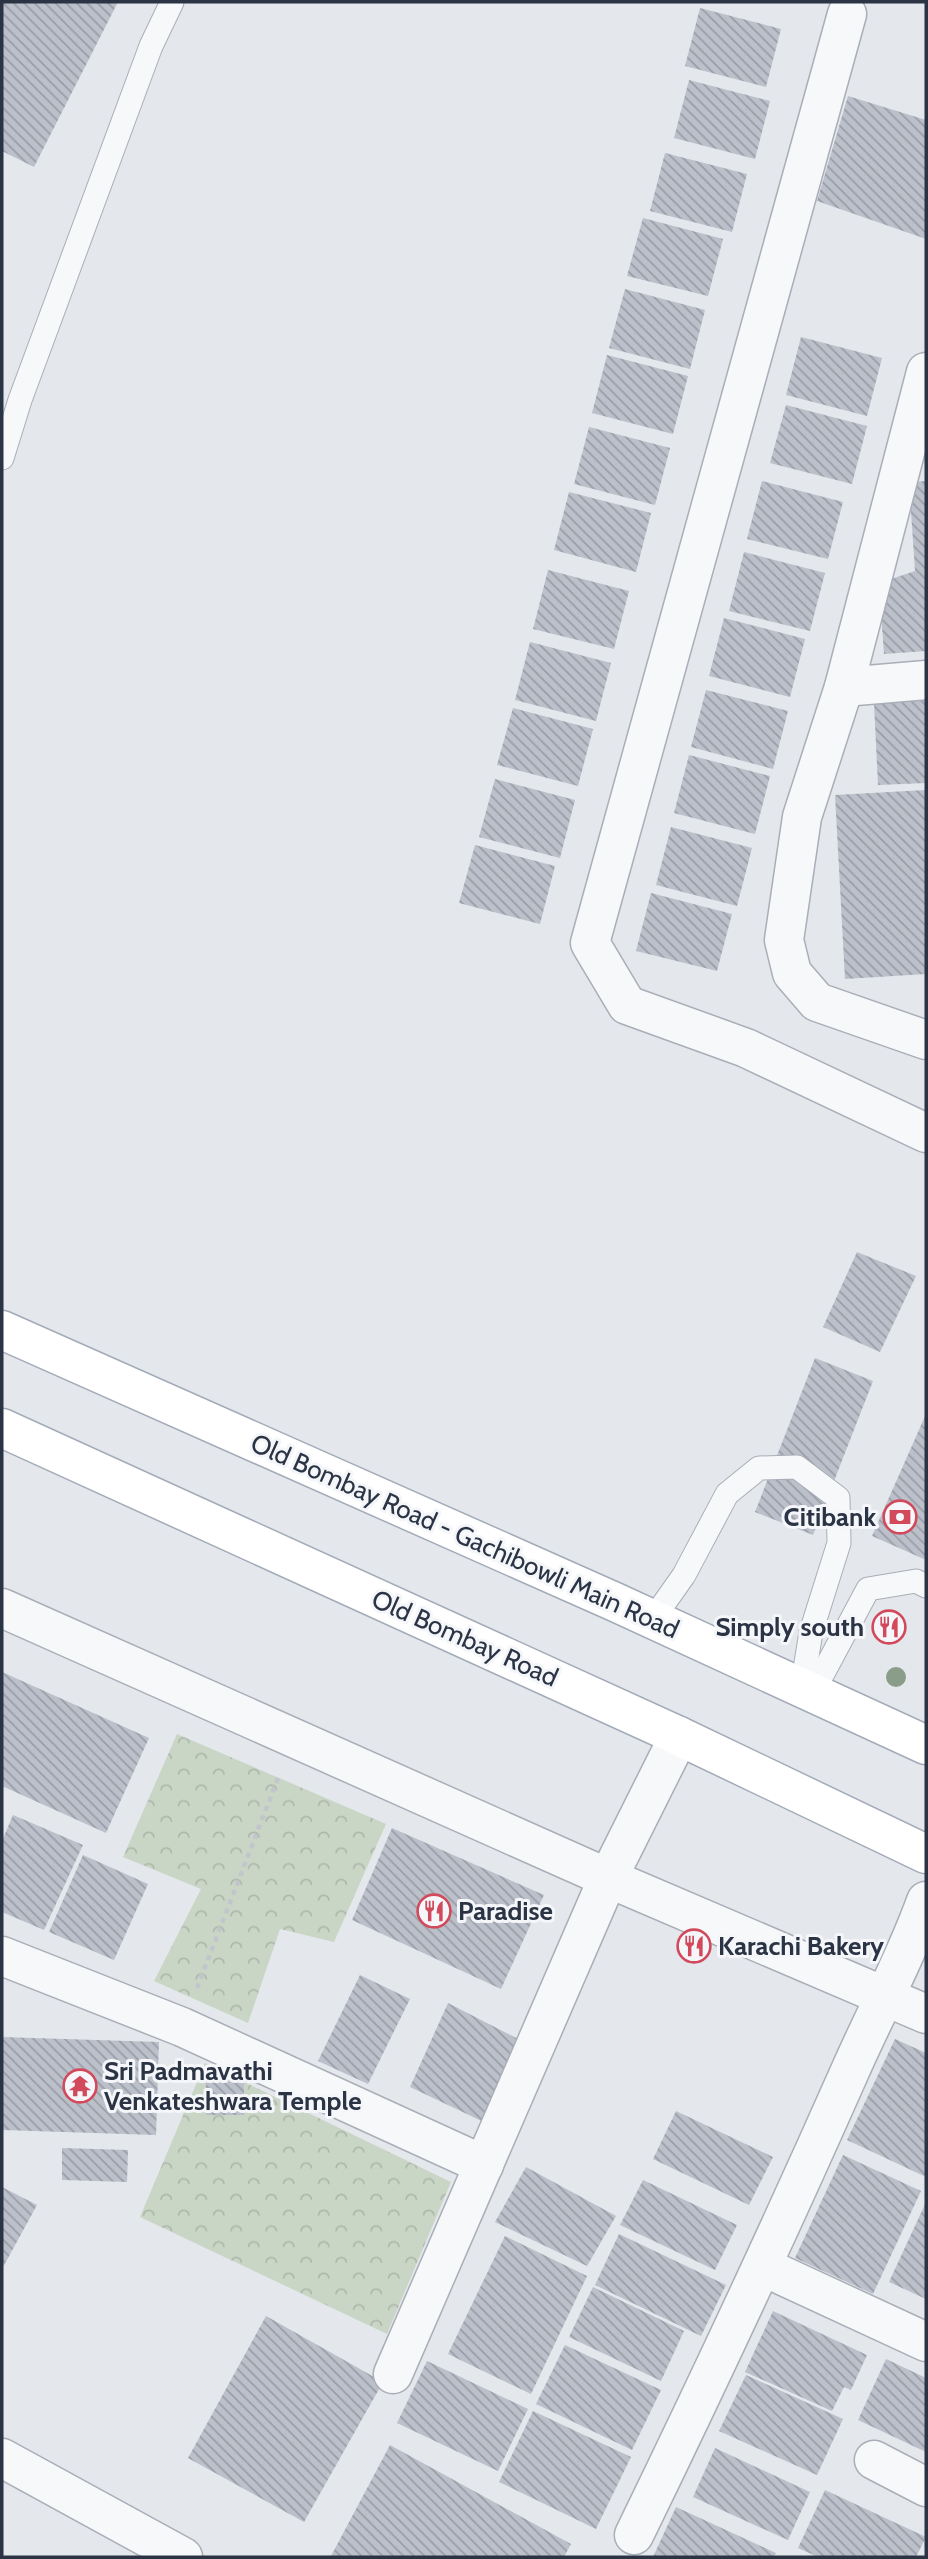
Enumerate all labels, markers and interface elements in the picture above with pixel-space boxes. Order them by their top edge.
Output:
street label: Old Bombay Road - Gachibowli Main Road [246,1427,684,1645]
bank icon: Citibank [881,1498,919,1536]
place label: Citibank [783,1501,876,1533]
street label: Old Bombay Road [367,1583,563,1693]
restaurant icon: Simply south [870,1608,908,1646]
place label: Simply south [715,1611,864,1643]
restaurant icon: Paradise [415,1892,453,1930]
place label: Paradise [458,1895,553,1927]
restaurant icon: Karachi Bakery [675,1927,713,1965]
place label: Karachi Bakery [718,1930,884,1962]
place label: Sri Padmavathi Venkateshwara Temple [104,2055,362,2117]
temple icon: Sri Padmavathi Venkateshwara Temple [61,2067,99,2105]

